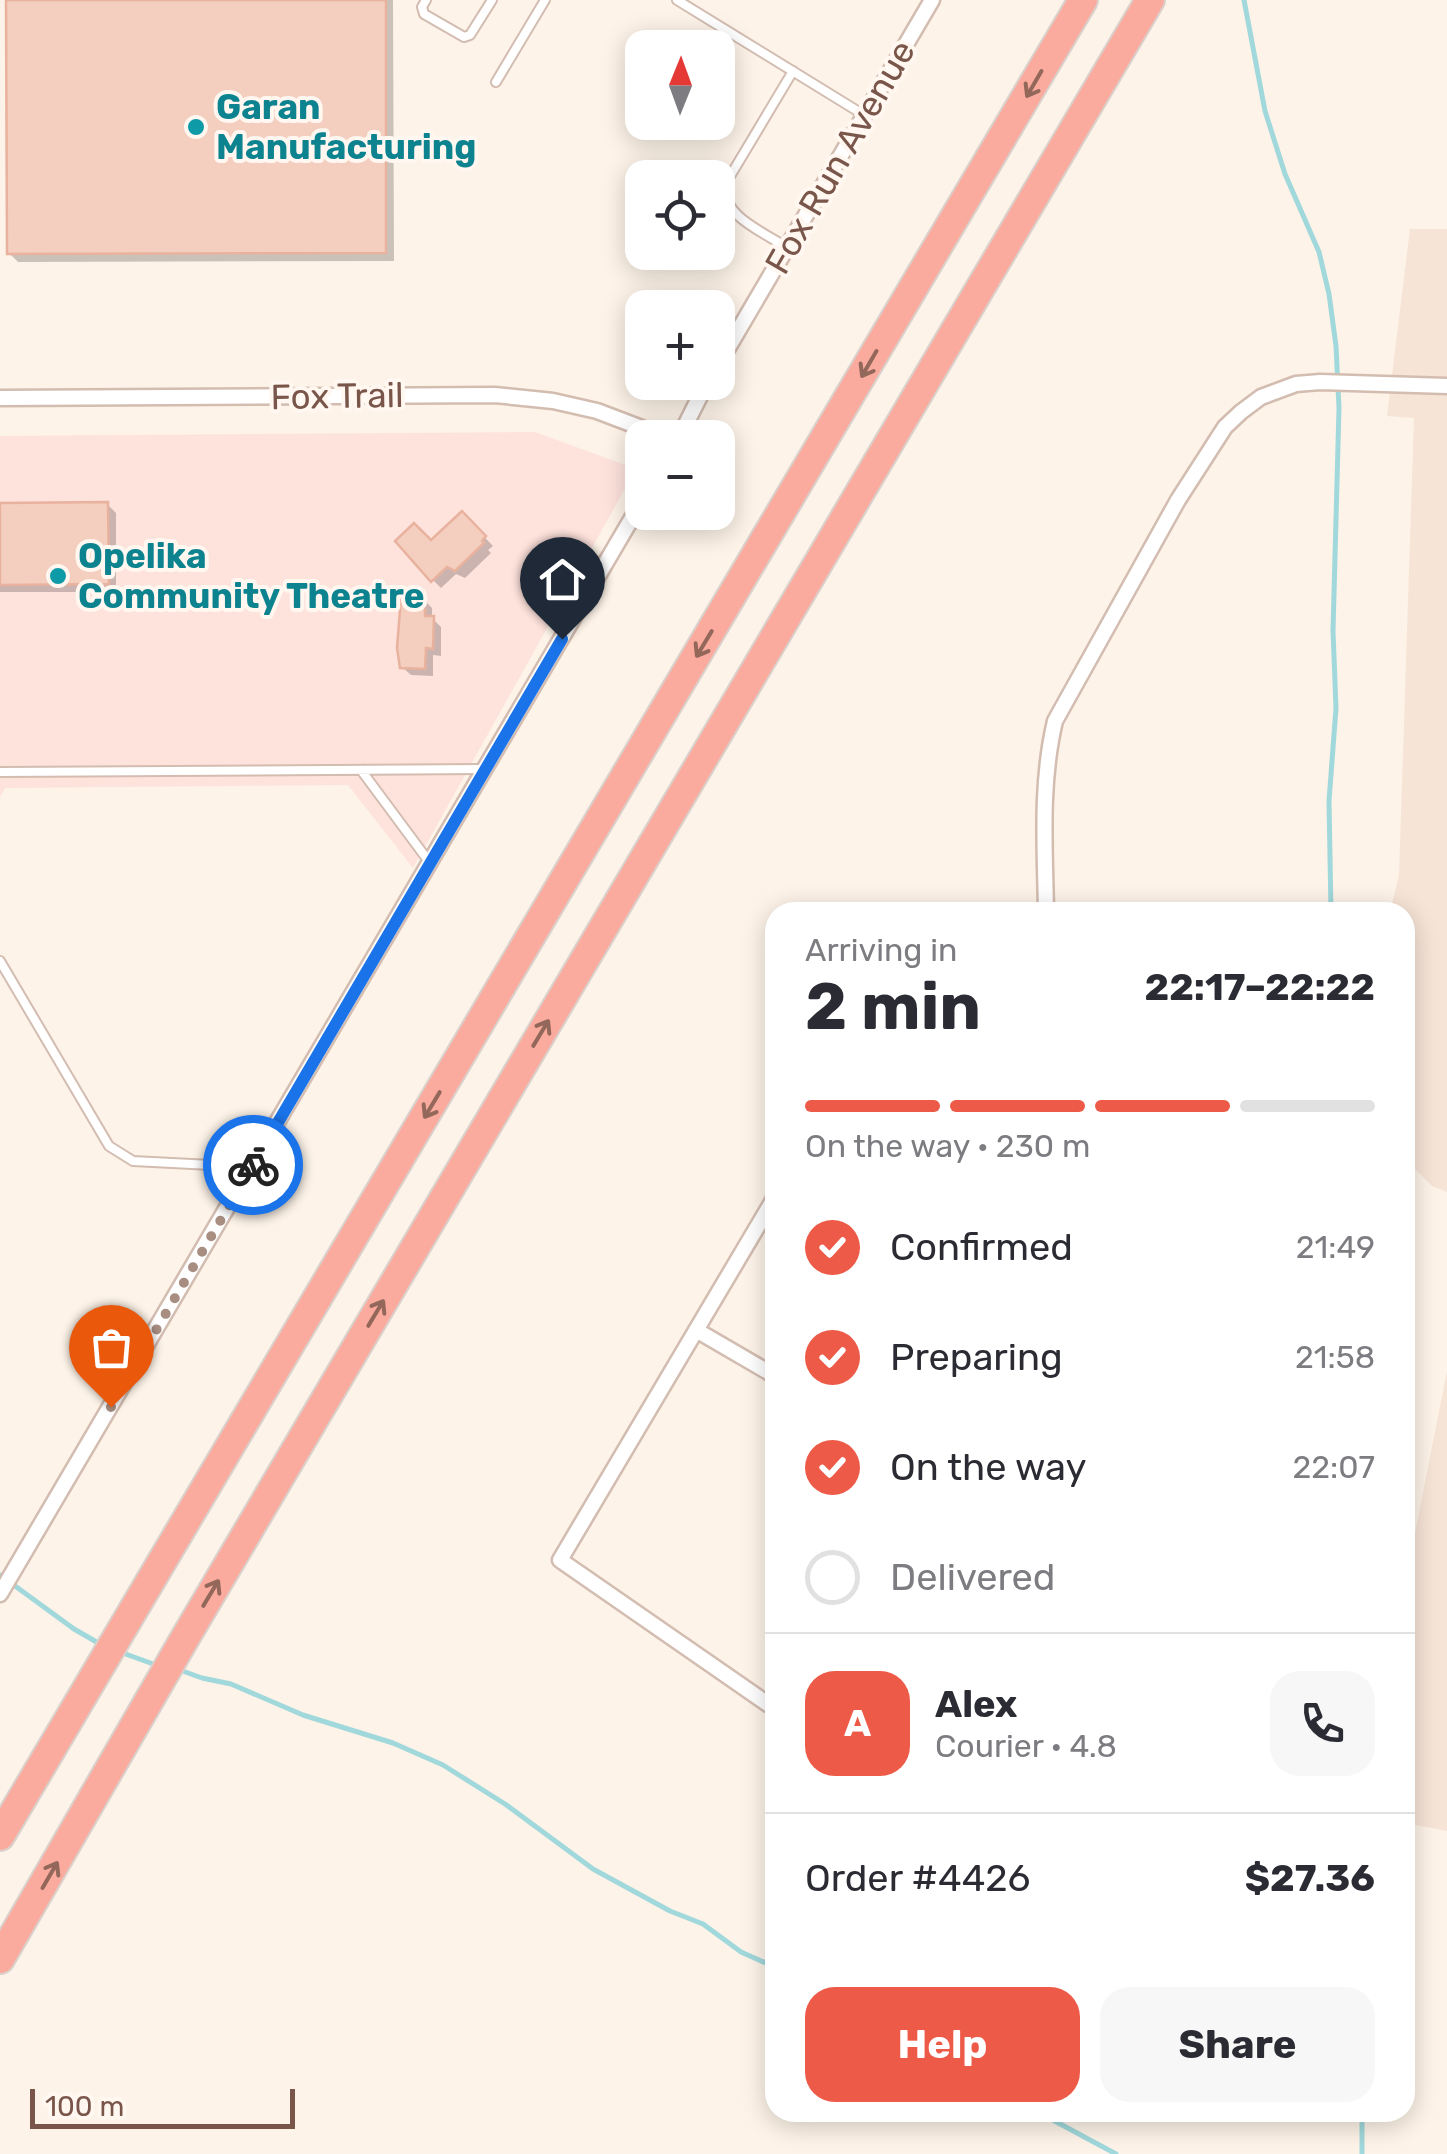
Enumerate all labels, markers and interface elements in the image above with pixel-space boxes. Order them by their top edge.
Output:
north arrow [625,30,735,140]
map controls [625,30,735,530]
street label: Fox Run Avenue [756,33,924,281]
one-way arrow [1024,69,1044,98]
place label: Garan Manufacturing [216,86,476,168]
marker: Garan Manufacturing [185,116,207,138]
button: locate [625,160,735,270]
button: + [625,290,735,400]
one-way arrow [859,349,879,378]
street label: Fox Trail [270,374,404,418]
button: − [625,420,735,530]
place label: Opelika Community Theatre [78,535,424,617]
pin [520,537,605,640]
icon: home [535,552,590,607]
marker: Opelika Community Theatre [47,565,69,587]
one-way arrow [694,629,714,658]
text: Arriving in [805,931,957,969]
text: 22:17–22:22 [1144,964,1375,1010]
text: 2 min [805,968,981,1045]
one-way arrow [531,1019,551,1048]
one-way arrow [422,1090,442,1119]
courier [203,1115,303,1215]
text: On the way · 230 m [805,1127,1090,1165]
icon: bike [226,1138,281,1193]
icon: check [805,1220,860,1275]
text: Confirmed [890,1224,1073,1270]
text: 21:49 [1296,1228,1375,1266]
one-way arrow [366,1299,386,1328]
pin [69,1305,154,1408]
icon: bag [84,1320,139,1375]
icon: check [805,1330,860,1385]
text: Preparing [890,1334,1063,1380]
text: 21:58 [1295,1338,1375,1376]
icon: check [805,1440,860,1495]
text: On the way [890,1444,1086,1490]
text: 22:07 [1293,1448,1375,1486]
text: Delivered [890,1554,1055,1600]
one-way arrow [201,1579,221,1608]
button: phone [1270,1671,1375,1776]
text: Alex [935,1681,1017,1727]
text: A [844,1700,871,1746]
text: Courier · 4.8 [935,1727,1117,1765]
text: Order #4426 [805,1855,1030,1901]
text: $27.36 [1245,1855,1375,1901]
one-way arrow [40,1861,60,1890]
button: Help [805,1987,1080,2102]
button: Share [1100,1987,1375,2102]
scale bar [30,2084,295,2128]
text: 100 m [45,2090,124,2123]

